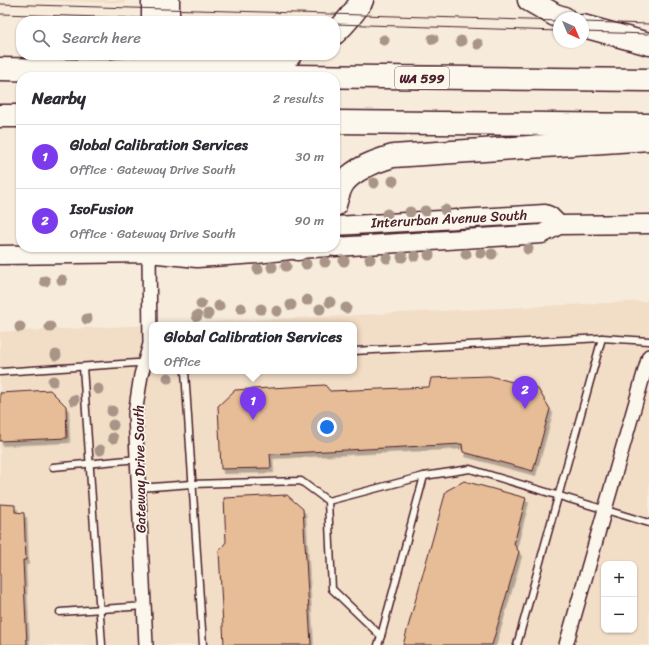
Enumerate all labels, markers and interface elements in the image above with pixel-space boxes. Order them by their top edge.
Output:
north arrow [553,12,589,48]
search box [16,16,340,60]
text: Search here [62,25,141,51]
icon: search [30,27,52,49]
road number: WA 599 [395,67,449,89]
text: Nearby [32,83,86,113]
text: 2 results [273,87,324,110]
text: Global Calibration Services [70,132,248,158]
text: 1 [42,145,48,168]
text: 30 m [295,145,324,168]
text: Office · Gateway Drive South [70,158,236,181]
text: IsoFusion [70,196,133,222]
street label: Interurban Avenue South [369,202,528,236]
text: 2 [41,209,49,232]
text: 90 m [294,209,324,232]
text: Office · Gateway Drive South [70,222,236,245]
popup [149,322,357,374]
text: Global Calibration Services [164,324,342,350]
text: Office [164,350,201,373]
pin: 2 [512,376,538,409]
pin: 1 [240,387,266,420]
street label: Gateway Drive South [126,405,154,533]
your location [317,417,337,437]
map controls [601,561,637,633]
button: + [601,561,637,597]
button: − [601,597,637,633]

